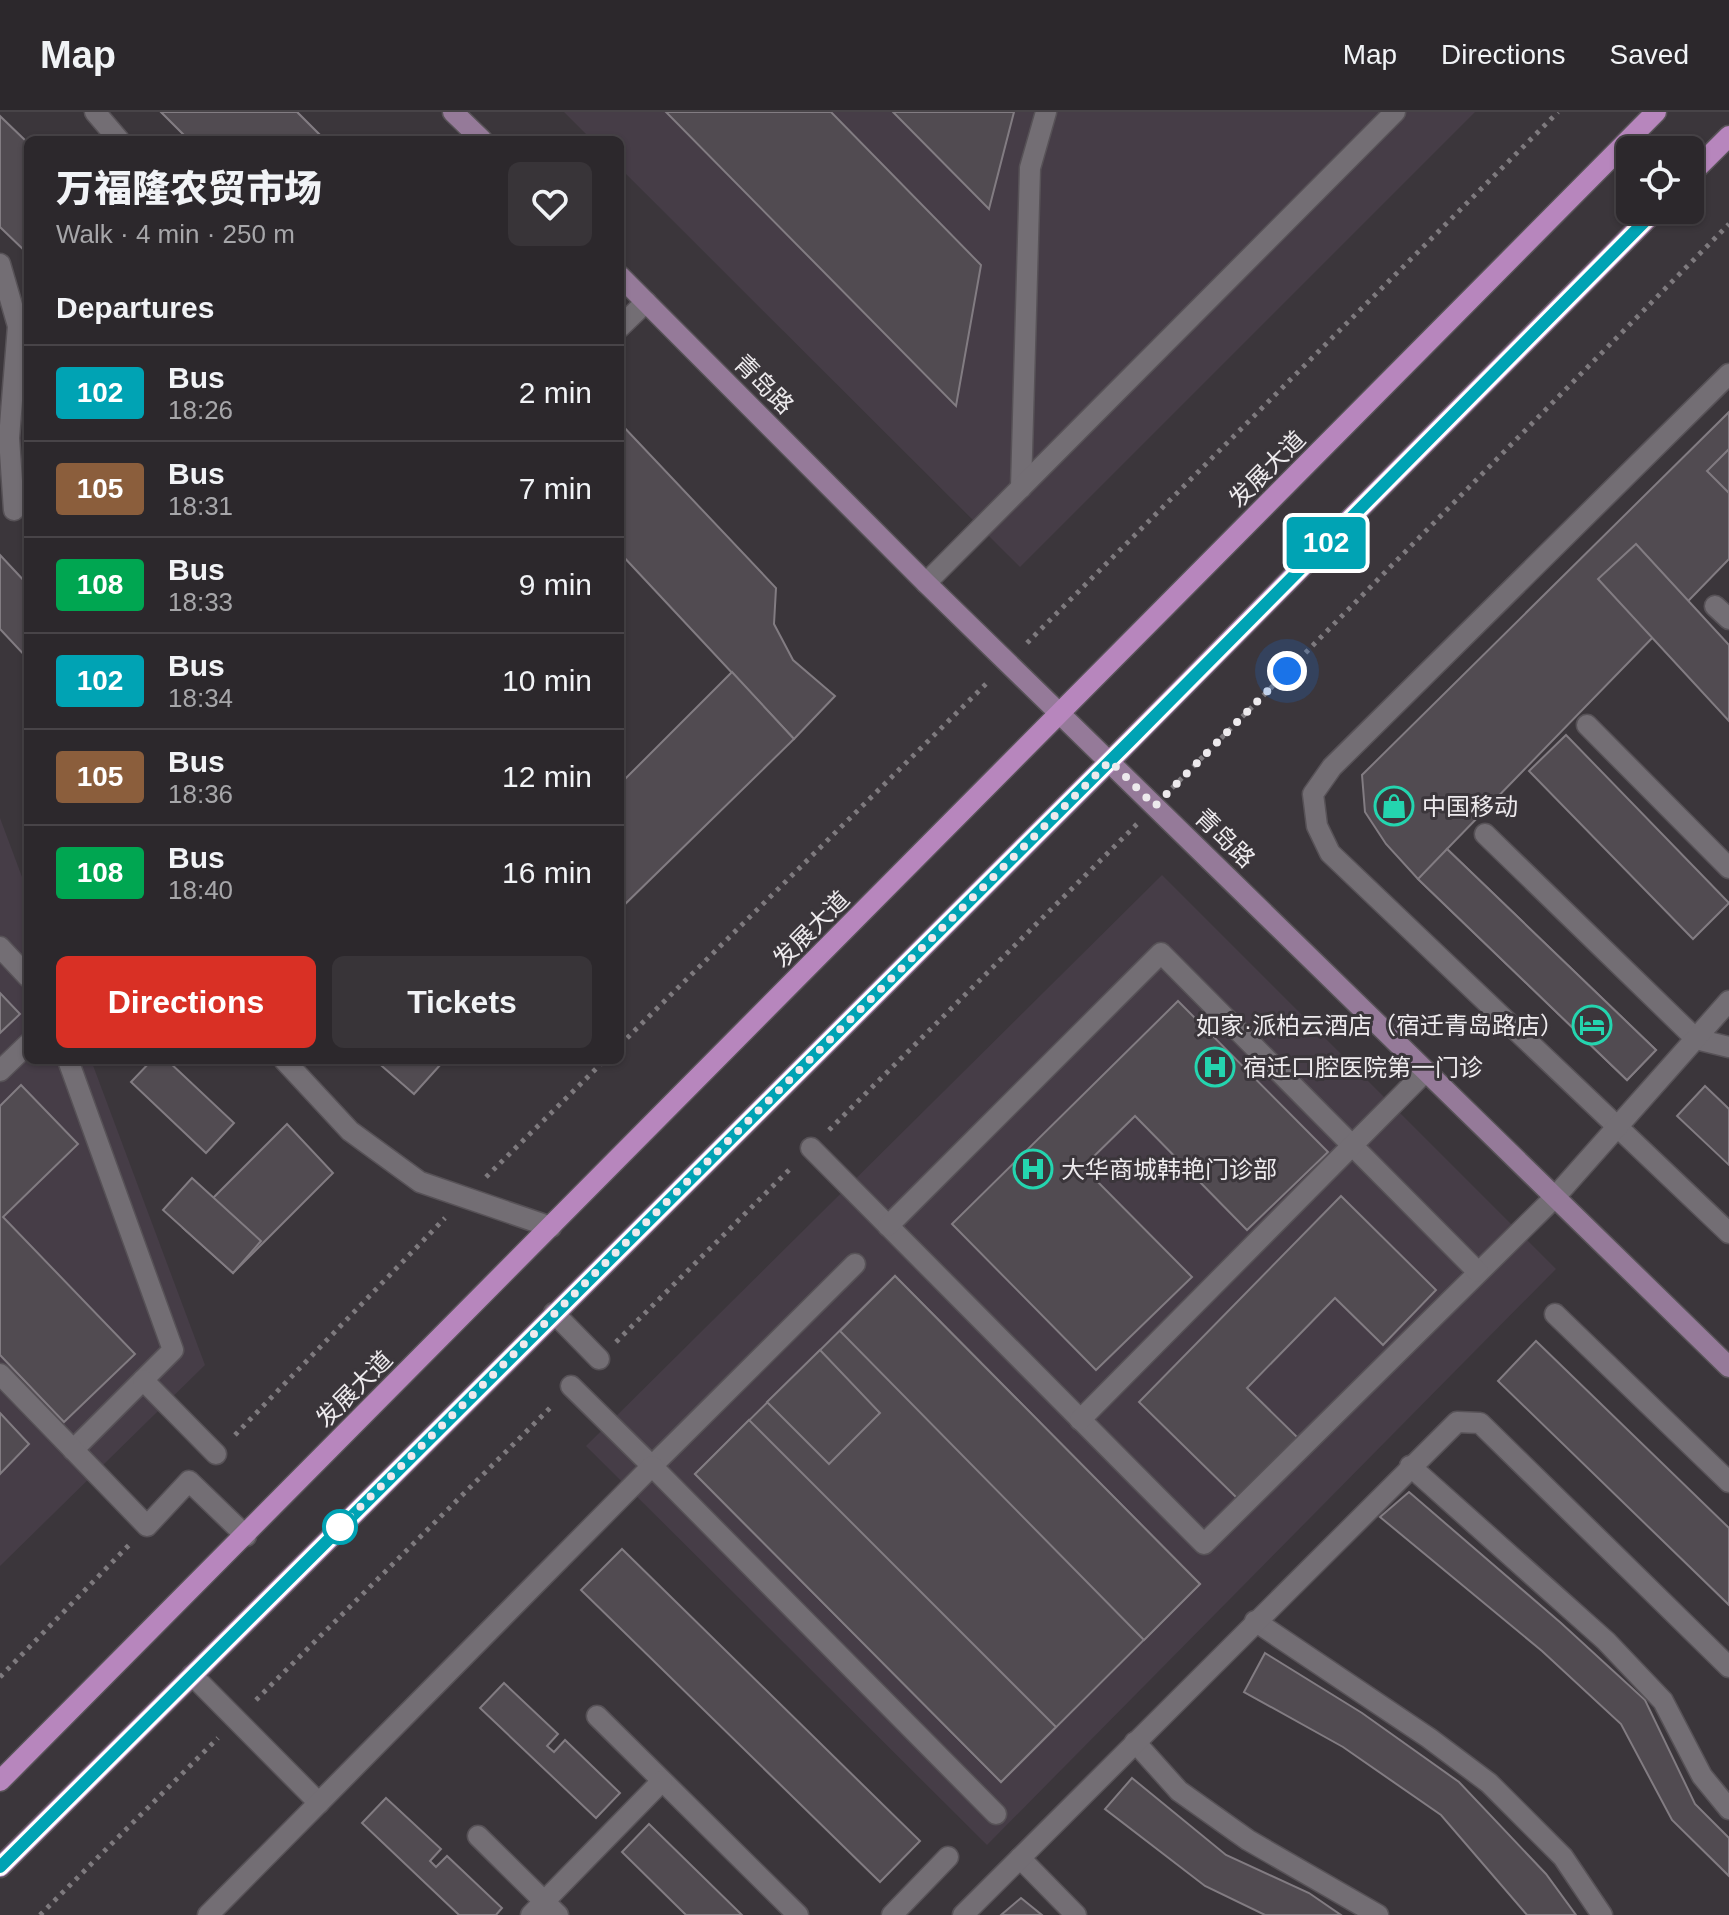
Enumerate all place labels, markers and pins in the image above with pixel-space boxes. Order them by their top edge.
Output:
shop icon: 中国移动 [1373,785,1415,827]
place label: 中国移动 [1422,793,1518,820]
hotel icon: 如家·派柏云酒店（宿迁青岛路店） [1571,1004,1613,1046]
place label: 如家·派柏云酒店（宿迁青岛路店） [1196,1012,1564,1039]
hospital icon: 宿迁口腔医院第一门诊 [1194,1046,1236,1088]
place label: 宿迁口腔医院第一门诊 [1243,1054,1483,1081]
hospital icon: 大华商城韩艳门诊部 [1012,1148,1054,1190]
place label: 大华商城韩艳门诊部 [1061,1156,1277,1183]
unlabelled marker [323,1510,357,1544]

